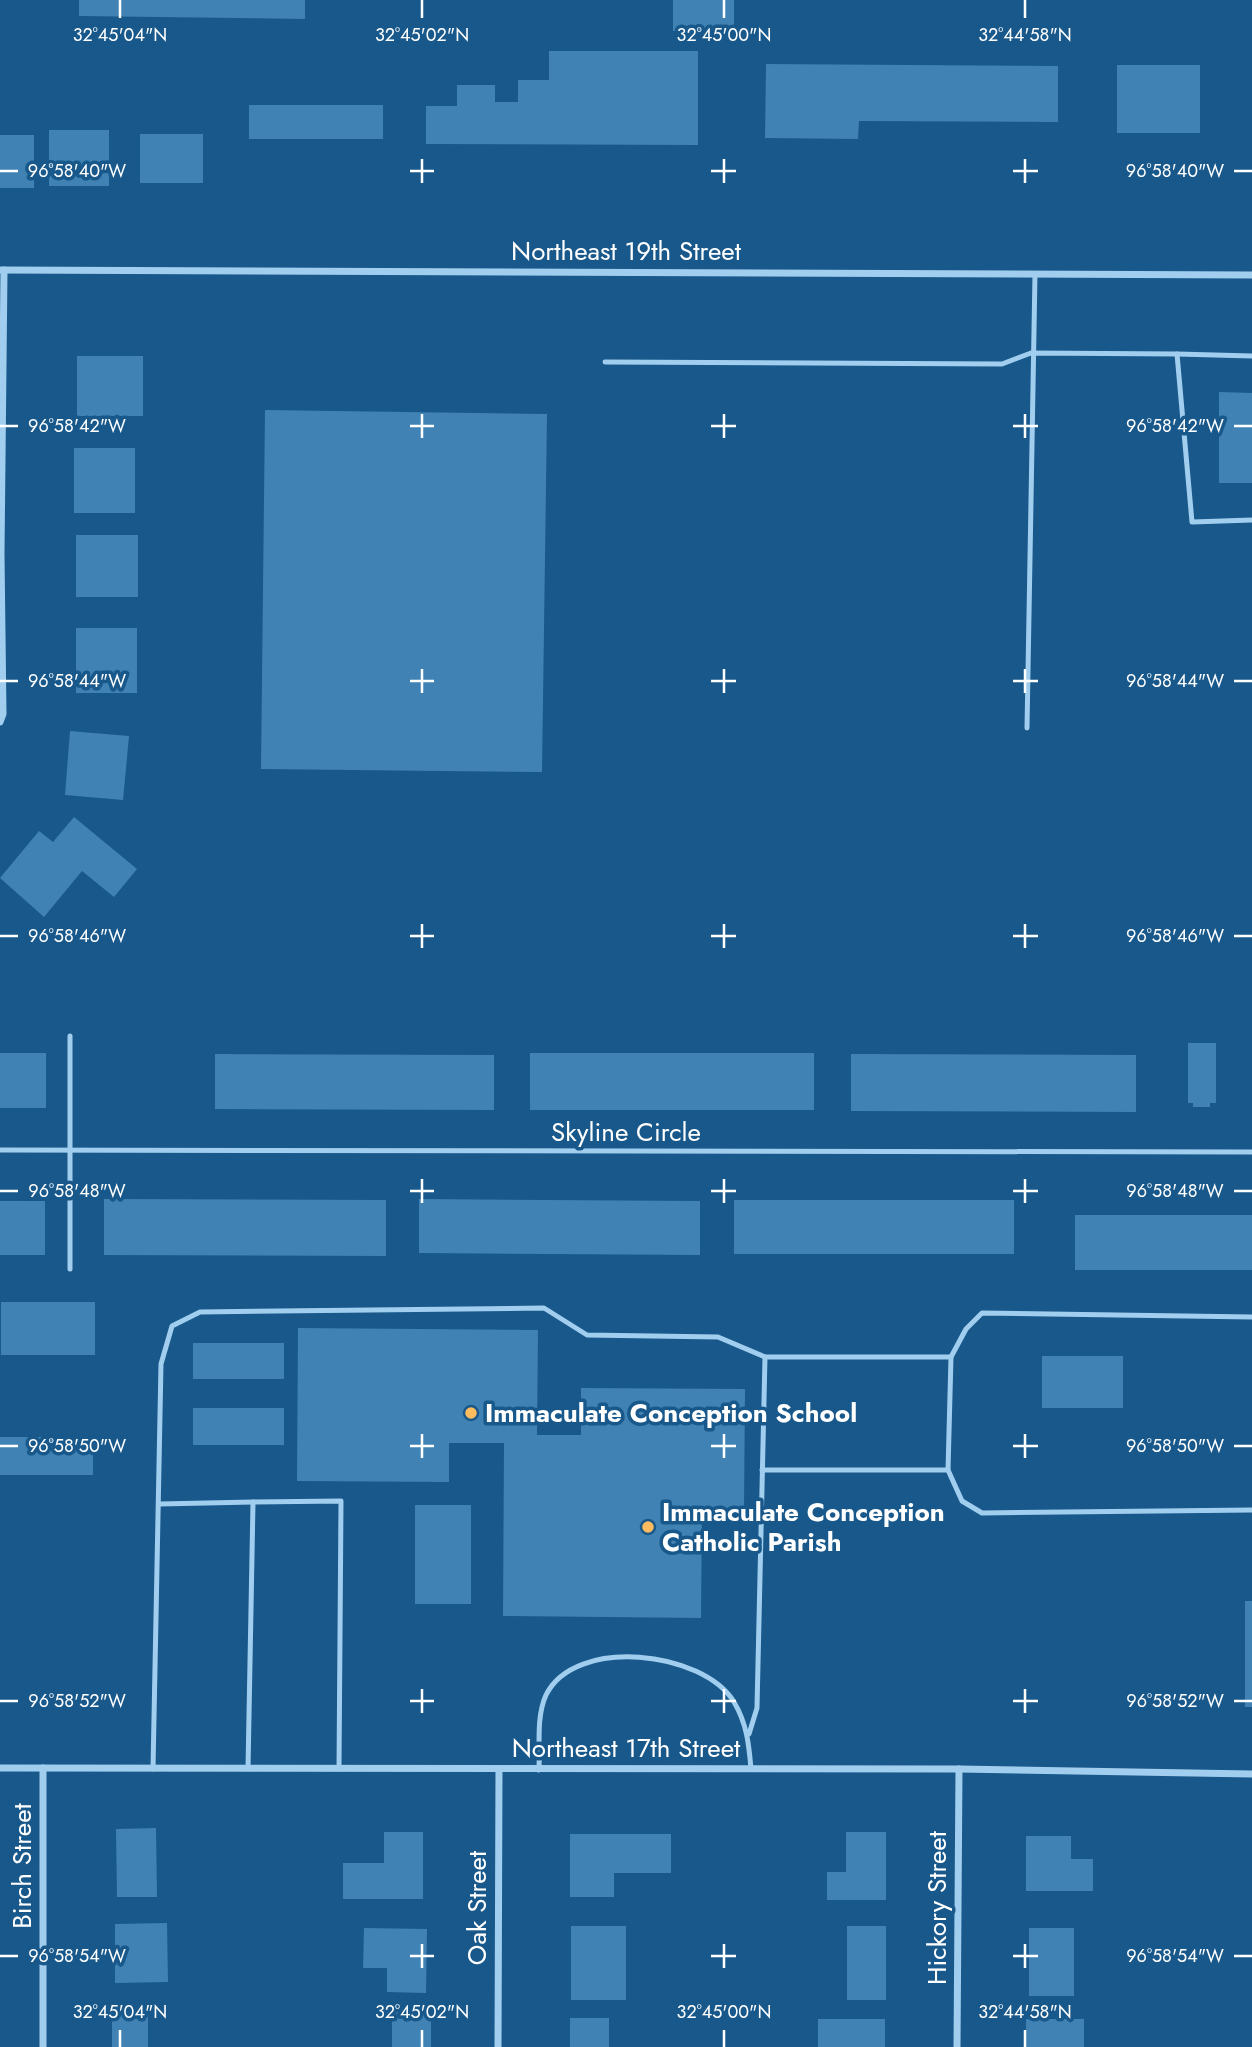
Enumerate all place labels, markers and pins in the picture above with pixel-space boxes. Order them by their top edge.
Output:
place label: Immaculate Conception School [485,1394,857,1432]
marker: Immaculate Conception School [463,1405,479,1421]
place label: Immaculate Conception Catholic Parish [662,1493,945,1561]
marker: Immaculate Conception Catholic Parish [640,1519,656,1535]

